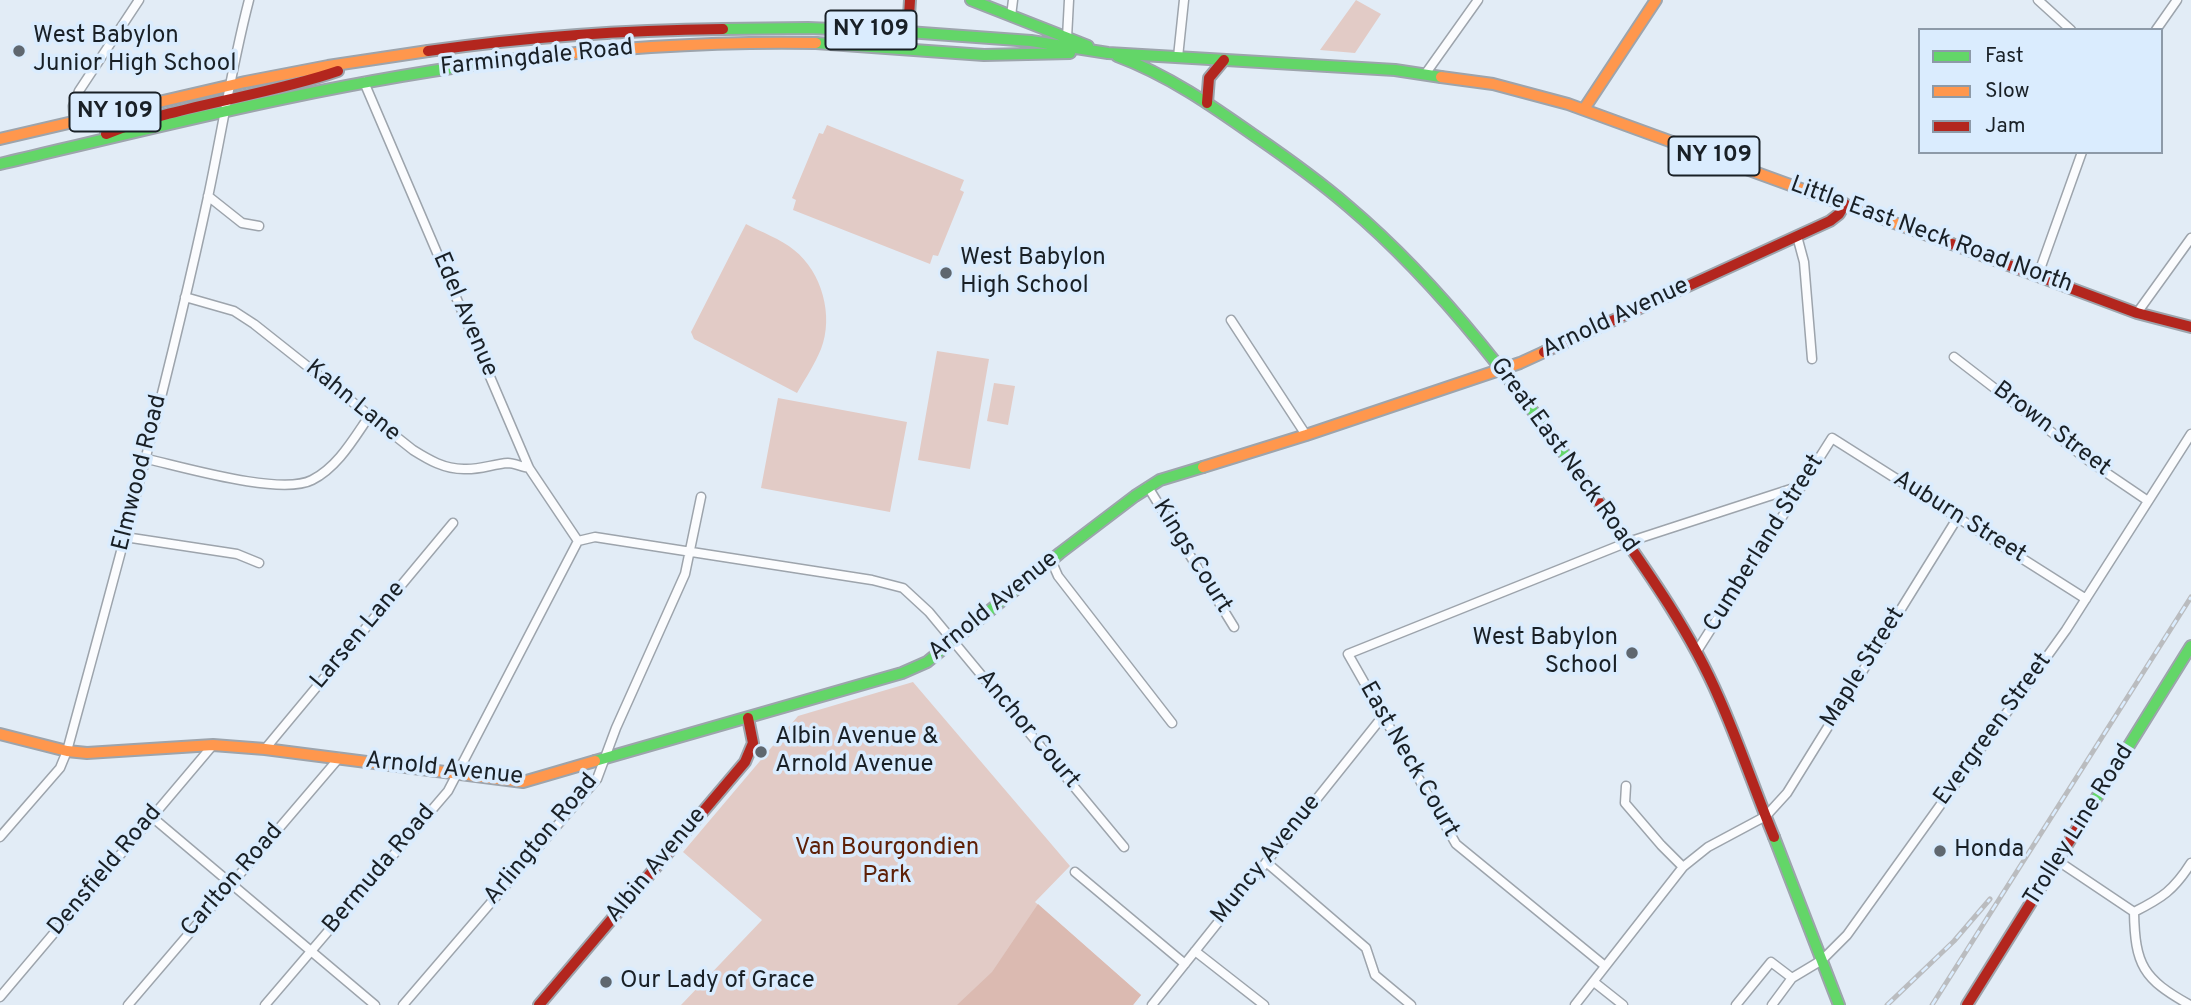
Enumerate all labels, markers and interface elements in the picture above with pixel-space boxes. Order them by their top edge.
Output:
road number: NY 109 [826,10,917,50]
place label: West Babylon Junior High School [33,23,236,79]
legend [1918,28,2163,154]
street label: Farmingdale Road [439,35,635,83]
marker: West Babylon Junior High School [11,43,27,59]
text: Fast [1985,43,2024,70]
text: Slow [1985,78,2030,105]
road number: NY 109 [69,92,160,132]
text: Jam [1985,113,2026,140]
road number: NY 109 [1668,136,1760,176]
street label: Little East Neck Road North [1786,171,2076,301]
place label: West Babylon High School [960,245,1106,301]
street label: Edel Avenue [425,249,503,381]
marker: West Babylon High School [938,265,954,281]
street label: Arnold Avenue [1538,272,1694,366]
street label: Great East Neck Road [1483,353,1643,559]
street label: Kahn Lane [299,355,405,449]
street label: Brown Street [1986,376,2116,484]
street label: Elmwood Road [108,392,174,554]
street label: Cumberland Street [1699,450,1831,638]
street label: Auburn Street [1887,466,2031,570]
street label: Kings Court [1145,495,1237,619]
street label: Arnold Avenue [923,546,1065,668]
street label: Larsen Lane [306,576,412,696]
street label: Maple Street [1816,603,1912,733]
place label: West Babylon School [1472,625,1618,681]
marker: West Babylon School [1624,645,1640,661]
street label: Evergreen Street [1929,648,2059,812]
street label: Anchor Court [969,665,1085,795]
street label: East Neck Court [1352,677,1464,843]
place label: Albin Avenue & Arnold Avenue [775,724,938,780]
street label: Trolley Line Road [2019,740,2141,912]
marker: Albin Avenue & Arnold Avenue [753,744,769,760]
street label: Arnold Avenue [364,747,524,793]
street label: Arlington Road [479,769,605,911]
street label: Muncy Avenue [1206,790,1328,930]
street label: Densfield Road [43,800,169,942]
street label: Bermuda Road [318,800,442,940]
street label: Albin Avenue [600,803,714,929]
street label: Carlton Road [176,818,290,944]
park label: Van Bourgondien Park [795,835,979,891]
place label: Honda [1954,837,2024,865]
marker: Honda [1932,843,1948,859]
place label: Our Lady of Grace [620,968,815,996]
marker: Our Lady of Grace [598,974,614,990]

